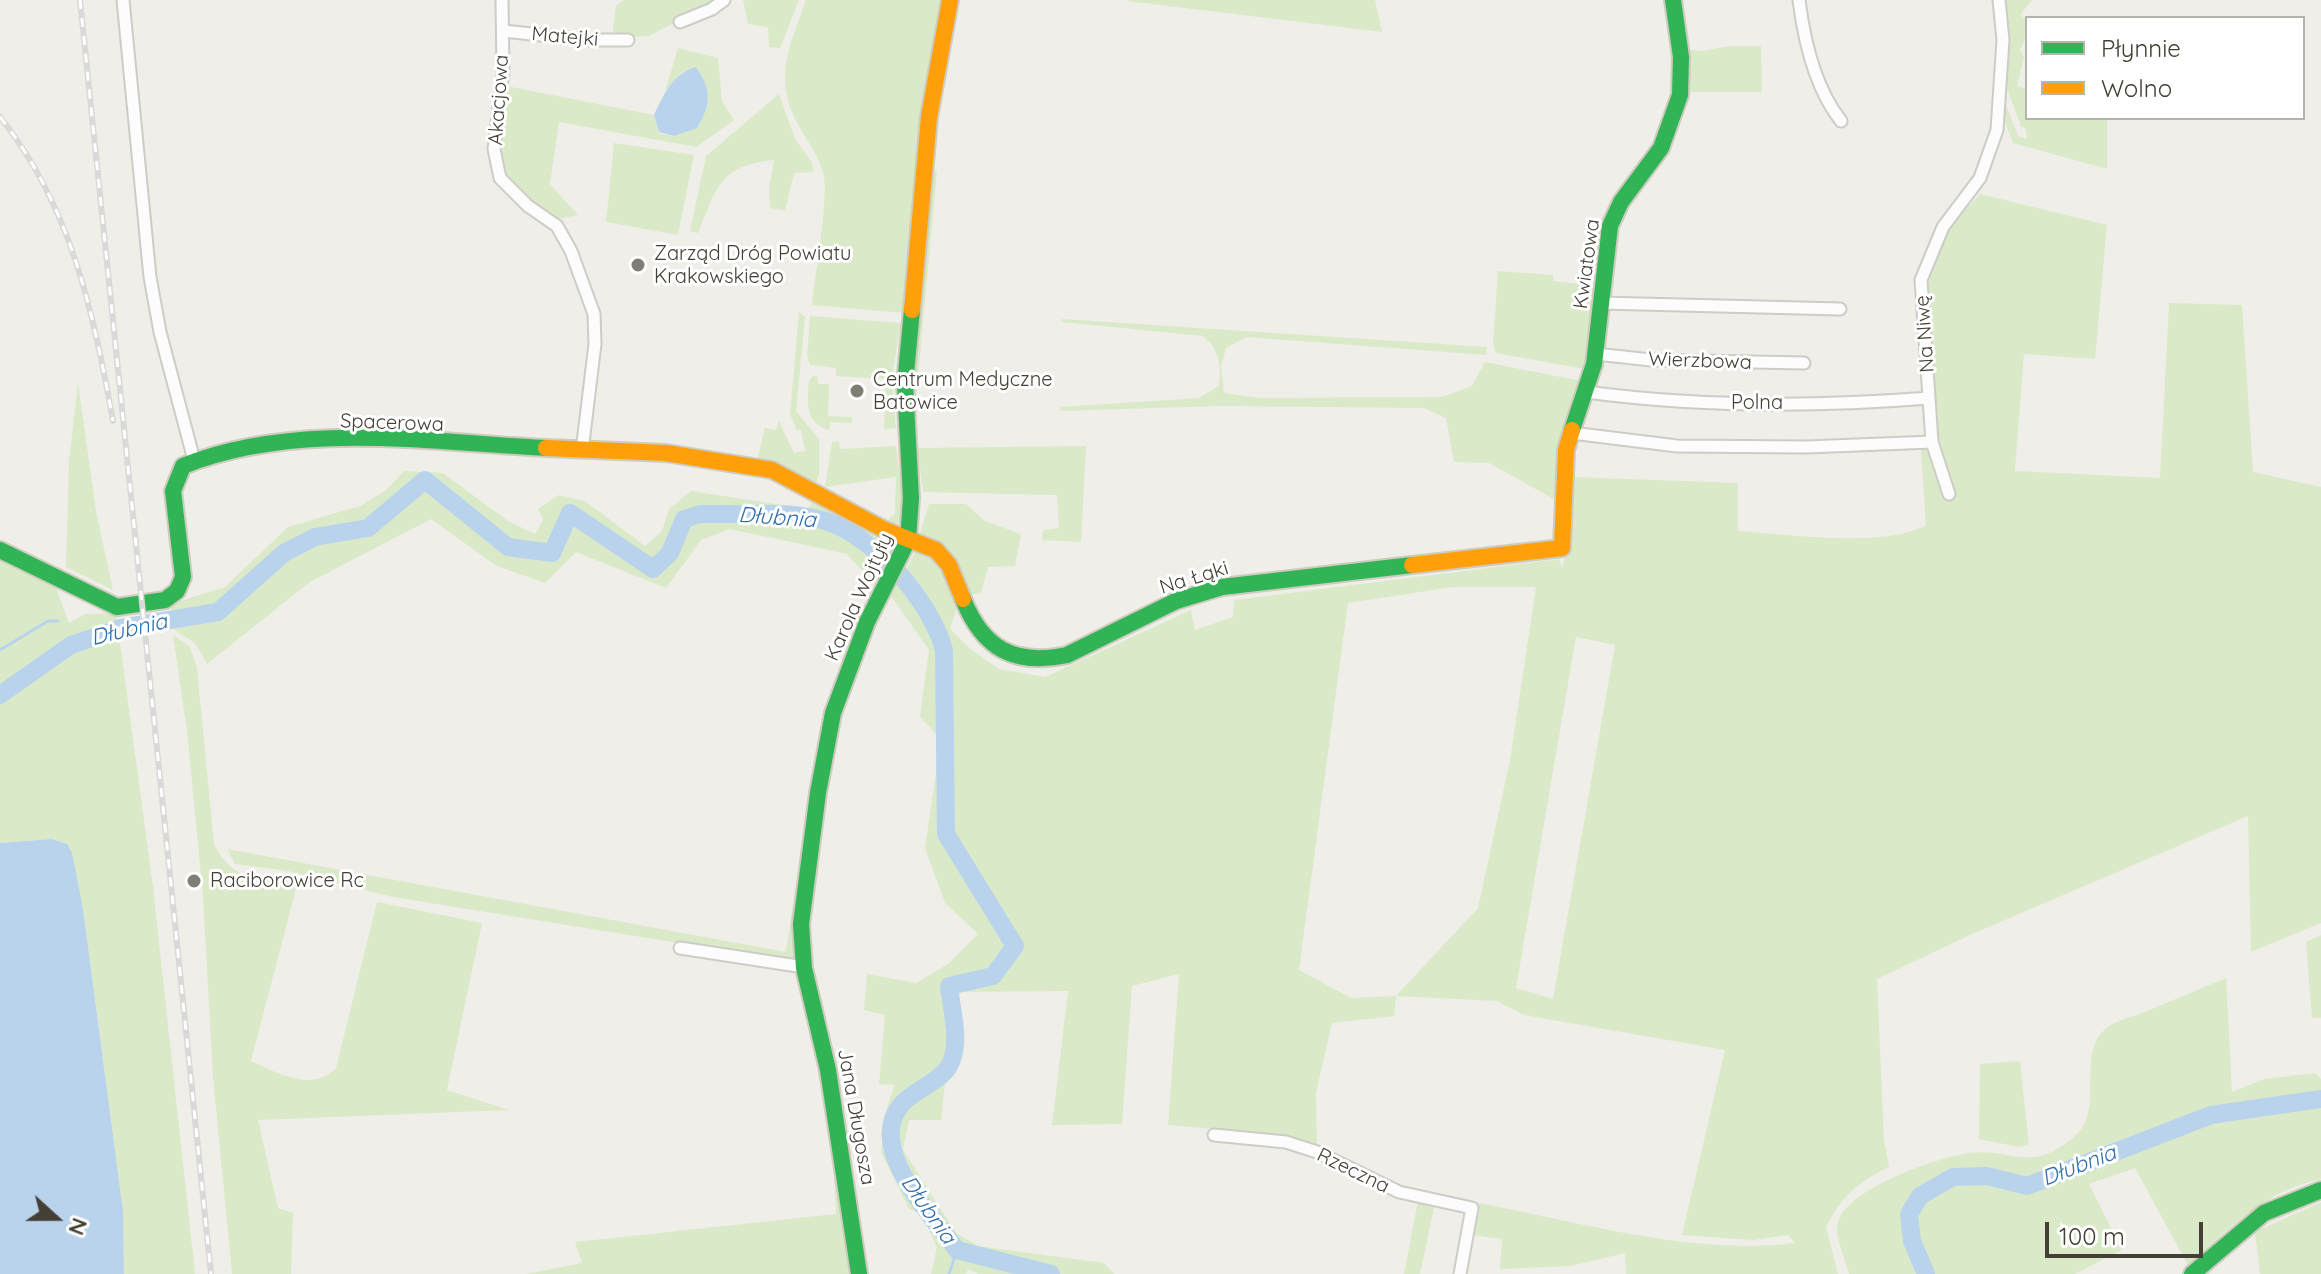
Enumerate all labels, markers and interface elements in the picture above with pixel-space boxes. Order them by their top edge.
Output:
legend [2025,16,2305,120]
street label: Matejki [531,22,599,52]
text: Płynnie [2101,33,2181,63]
street label: Akacjowa [484,54,514,146]
text: Wolno [2101,73,2172,103]
street label: Kwiatowa [1569,217,1605,311]
place label: Zarząd Dróg Powiatu Krakowskiego [654,242,851,289]
marker: Zarząd Dróg Powiatu Krakowskiego [629,256,647,274]
street label: Na Niwę [1910,295,1940,373]
street label: Wierzbowa [1648,347,1752,375]
place label: Centrum Medyczne Batowice [873,368,1052,415]
marker: Centrum Medyczne Batowice [848,382,866,400]
street label: Polna [1731,391,1783,415]
street label: Spacerowa [340,409,444,437]
water label: Dłubnia [737,502,817,534]
street label: Karola Wojtyły [820,529,898,665]
street label: Na Łąki [1157,556,1231,600]
water label: Dłubnia [88,608,170,652]
place label: Raciborowice Rc [210,869,364,893]
marker: Raciborowice Rc [185,872,203,890]
street label: Jana Długosza [832,1047,880,1187]
water label: Dłubnia [2038,1140,2120,1192]
street label: Rzeczna [1313,1143,1393,1199]
water label: Dłubnia [895,1171,961,1249]
north arrow [16,1178,96,1258]
scale bar [2049,1206,2207,1256]
text: N [62,1214,94,1239]
text: 100 m [2059,1221,2125,1251]

